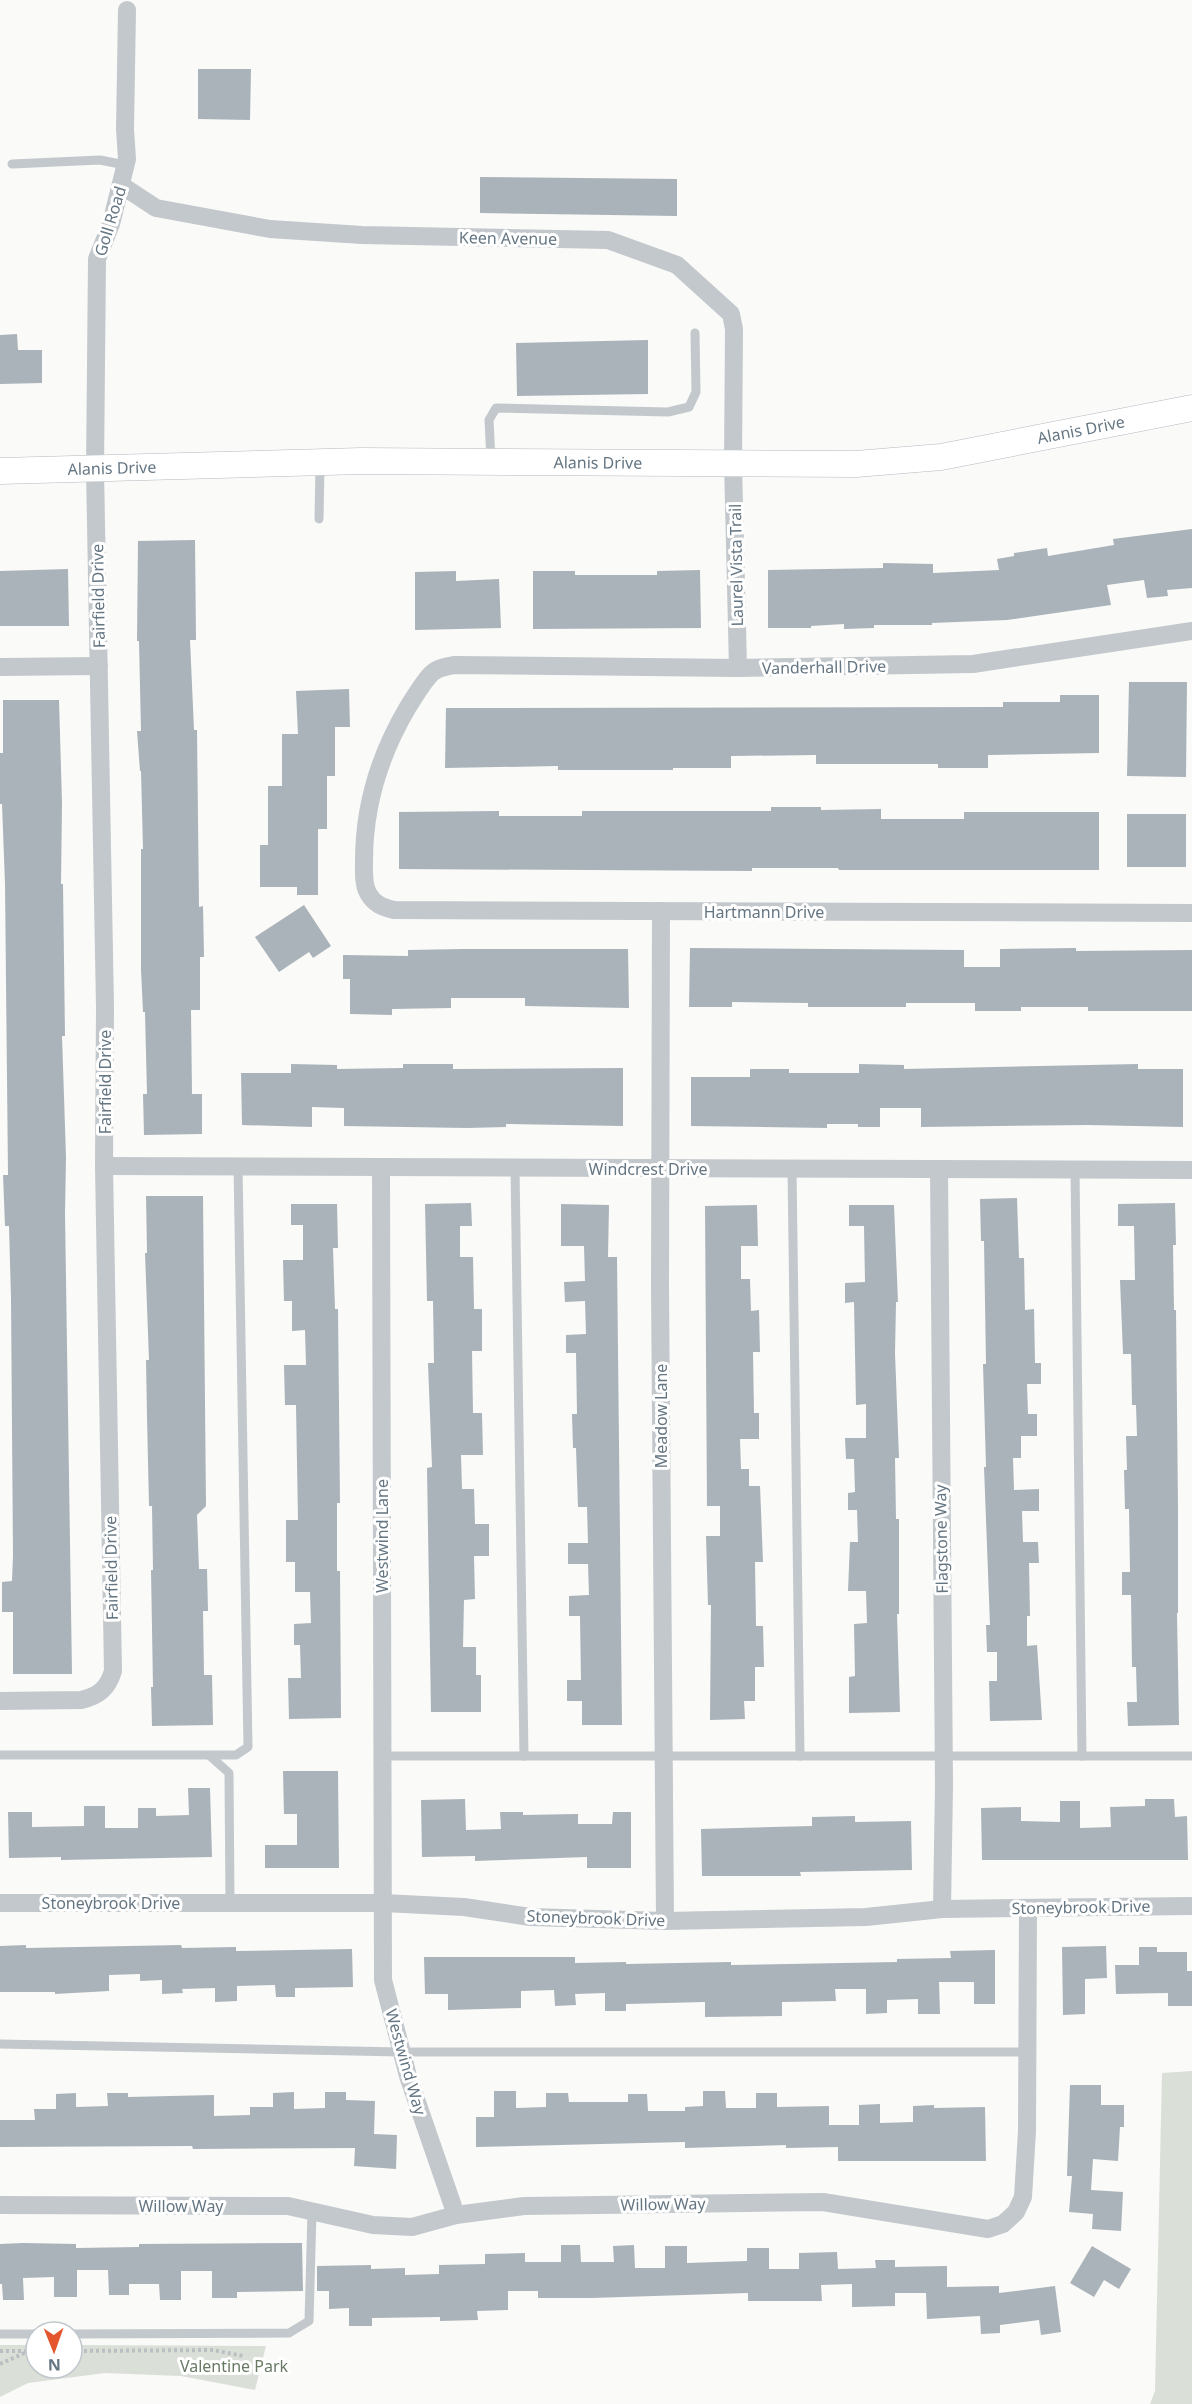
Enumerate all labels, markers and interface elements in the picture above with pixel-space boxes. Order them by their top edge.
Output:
street label: Goll Road [89,183,131,259]
street label: Keen Avenue [459,226,557,250]
street label: Alanis Drive [1035,410,1127,449]
street label: Alanis Drive [553,451,642,474]
street label: Alanis Drive [67,456,157,480]
street label: Laurel Vista Trail [724,503,748,627]
street label: Fairfield Drive [86,544,110,648]
street label: Vanderhall Drive [762,655,886,679]
street label: Hartmann Drive [704,901,824,923]
street label: Fairfield Drive [94,1030,116,1134]
street label: Windcrest Drive [589,1158,707,1180]
street label: Meadow Lane [650,1364,672,1468]
street label: Westwind Lane [371,1479,393,1593]
street label: Flagstone Way [929,1483,953,1594]
street label: Fairfield Drive [99,1516,123,1620]
street label: Stoneybrook Drive [42,1892,180,1914]
street label: Stoneybrook Drive [1011,1895,1151,1919]
street label: Stoneybrook Drive [526,1905,666,1931]
street label: Westwind Way [380,2006,432,2118]
street label: Willow Way [620,2192,707,2216]
street label: Willow Way [138,2195,224,2217]
north arrow [24,2320,84,2380]
text: N [48,2354,61,2376]
park label: Valentine Park [180,2355,288,2377]

